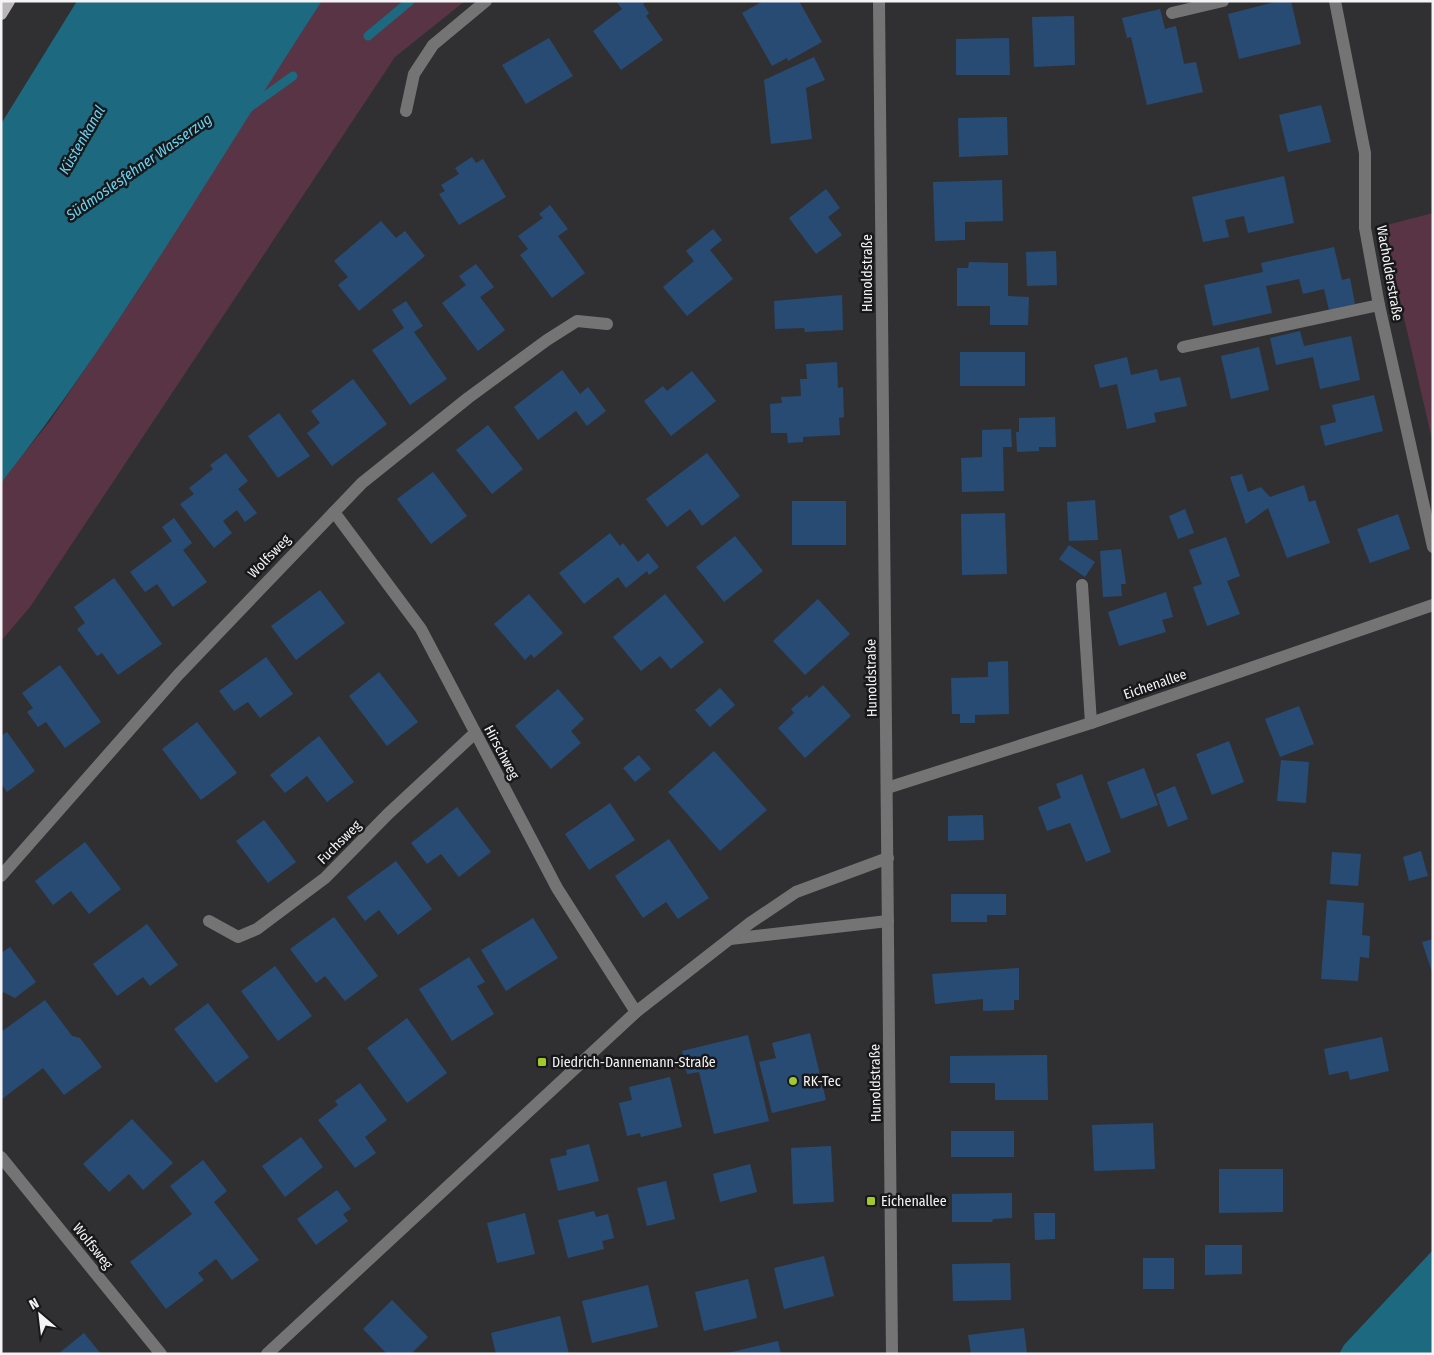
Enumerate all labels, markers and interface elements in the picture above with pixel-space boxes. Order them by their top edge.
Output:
water label: Küstenkanal [55,102,109,178]
water label: Südmoslesfehner Wasserzug [62,110,215,225]
street label: Wacholderstraße [1373,224,1406,322]
street label: Hunoldstraße [859,234,876,312]
street label: Wolfsweg [244,531,295,582]
street label: Hunoldstraße [862,639,881,717]
street label: Eichenallee [1121,666,1189,703]
street label: Hirschweg [480,722,523,783]
street label: Fuchsweg [314,817,365,868]
street label: Hunoldstraße [866,1044,885,1122]
place label: Diedrich-Dannemann-Straße [552,1054,716,1071]
marker: Diedrich-Dannemann-Straße [536,1056,548,1068]
place label: RK-Tec [803,1073,841,1090]
marker: RK-Tec [787,1075,799,1087]
place label: Eichenallee [881,1193,947,1210]
marker: Eichenallee [865,1195,877,1207]
street label: Wolfsweg [69,1220,117,1273]
north arrow [15,1290,65,1340]
text: N [26,1294,42,1313]

